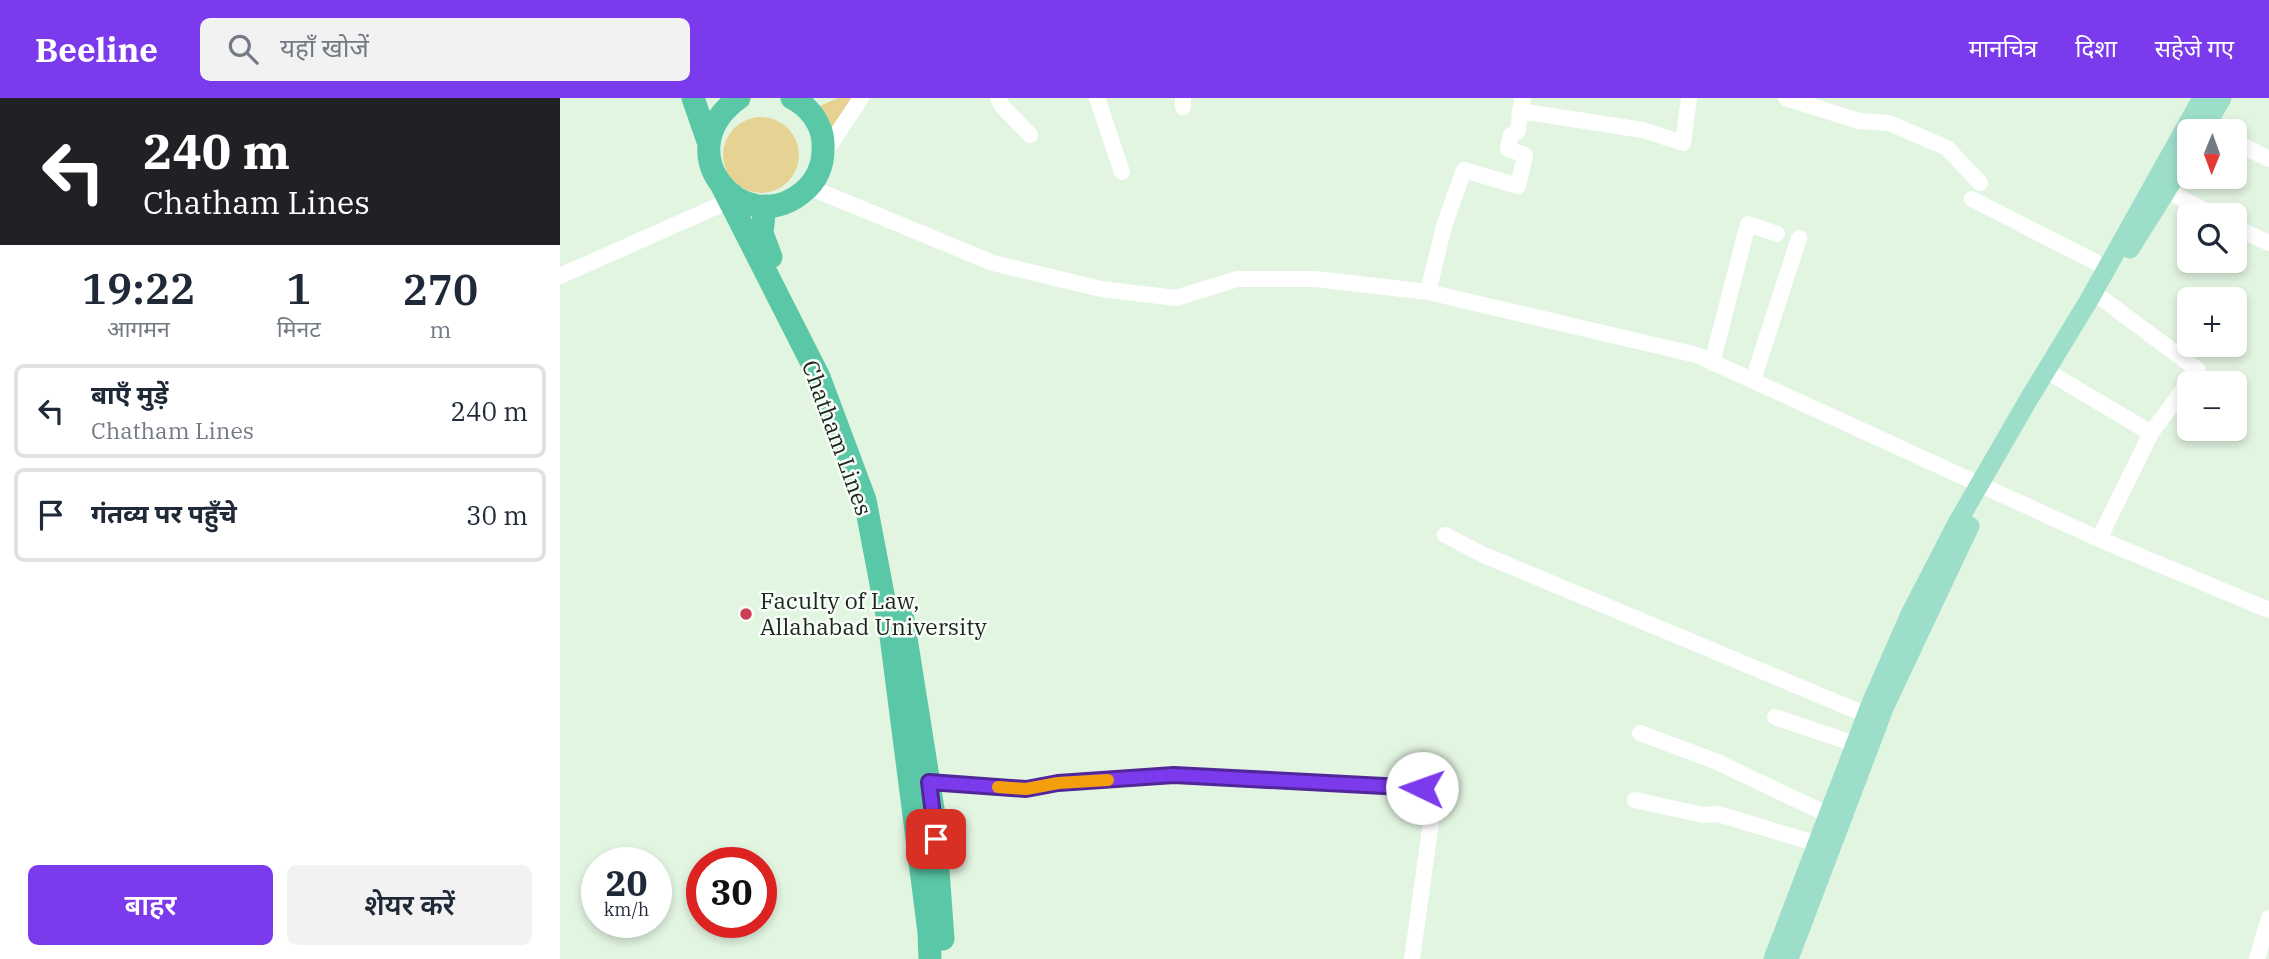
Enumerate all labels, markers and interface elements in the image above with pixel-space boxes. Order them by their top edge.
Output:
search box [200,18,690,81]
text: Beeline [35,28,158,71]
icon: search [224,30,262,68]
text: यहाँ खोजें [280,30,369,64]
text: मानचित्र [1969,32,2037,64]
text: दिशा [2075,32,2117,64]
text: सहेजे गए [2155,32,2234,64]
text: 240 m [143,119,290,182]
north arrow [2177,119,2247,189]
map controls [2177,119,2247,441]
icon: left [28,126,119,217]
text: Chatham Lines [143,181,370,223]
button: search [2177,203,2247,273]
text: 19:22 [82,261,195,316]
text: 1 [286,261,311,316]
text: 270 [403,262,478,317]
button: + [2177,287,2247,357]
text: आगमन [107,313,170,343]
text: मिनट [277,313,321,343]
text: m [429,314,451,344]
street label: Chatham Lines [796,356,880,519]
button: − [2177,371,2247,441]
text: बाएँ मुड़ें [91,377,168,411]
icon: left [32,392,70,430]
text: 240 m [450,394,528,428]
text: Chatham Lines [91,415,254,445]
icon: arrive [32,496,70,534]
text: गंतव्य पर पहुँचे [91,496,237,530]
text: 30 m [466,498,528,532]
place label: Faculty of Law, Allahabad University [760,585,987,641]
marker: Faculty of Law, Allahabad University [738,606,754,622]
position arrow [1385,751,1459,825]
pin [906,809,966,869]
icon: arrive [917,820,955,858]
speed limit sign: 30 [686,847,777,938]
text: 20 [605,860,648,906]
button: बाहर [28,865,273,945]
button: शेयर करें [287,865,532,945]
text: km/h [604,898,649,921]

